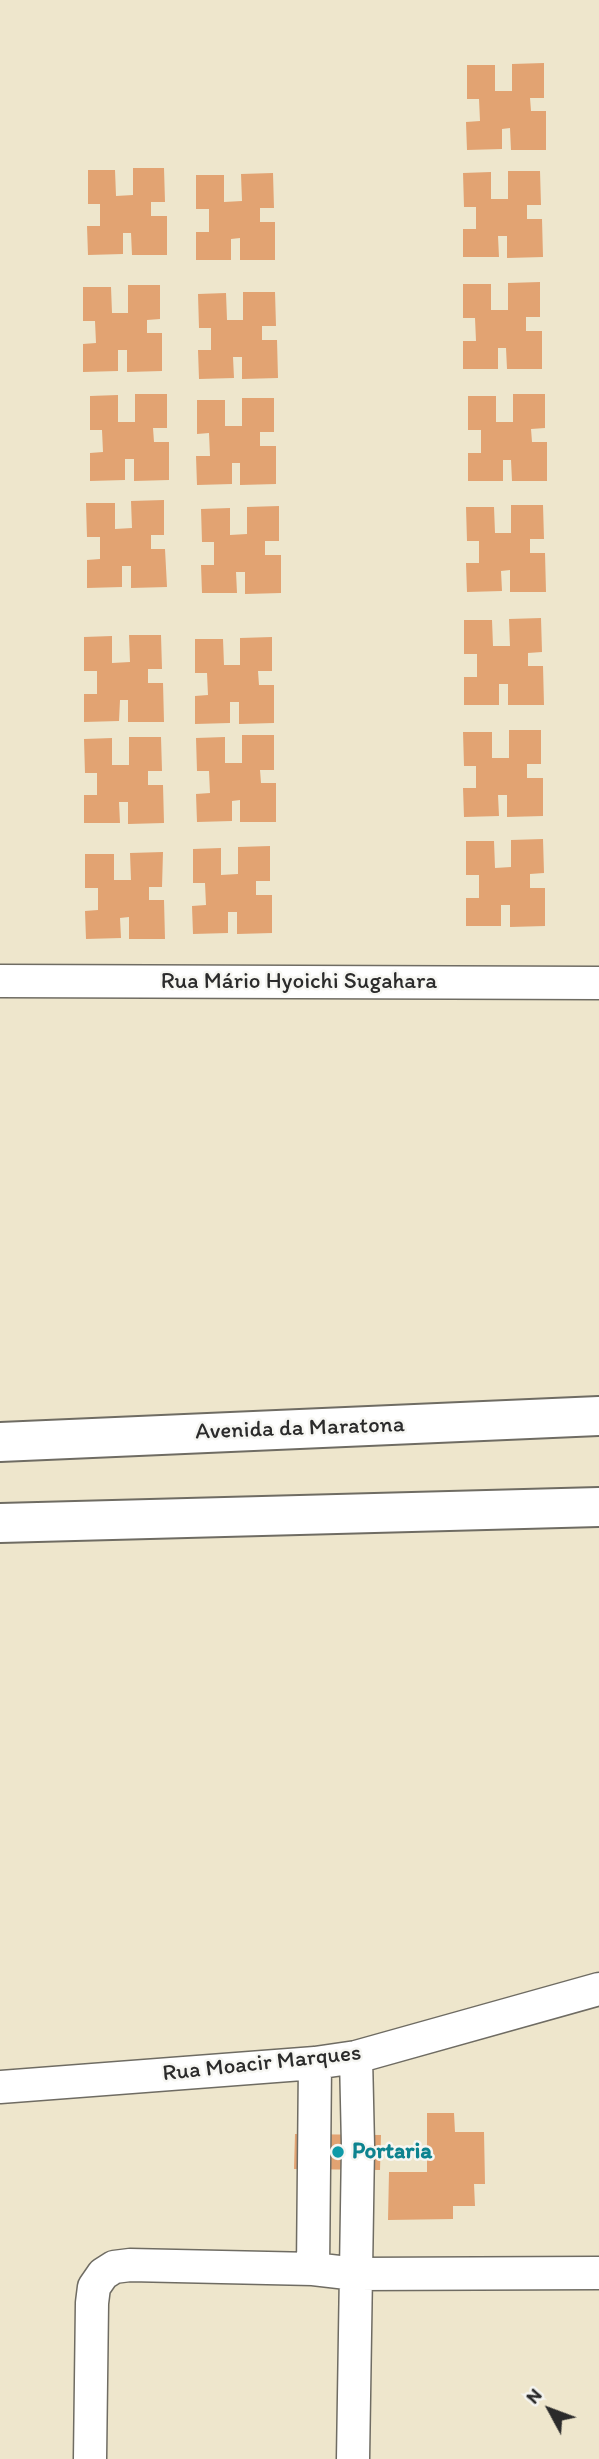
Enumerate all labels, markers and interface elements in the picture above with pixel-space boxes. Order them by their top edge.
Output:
street label: Rua Mário Hyoichi Sugahara [161,968,437,996]
street label: Avenida da Maratona [195,1412,405,1446]
street label: Rua Moacir Marques [161,2040,363,2088]
place label: Portaria [352,2138,432,2166]
marker: Portaria [330,2144,346,2160]
north arrow [515,2375,585,2445]
text: N [521,2384,547,2408]

